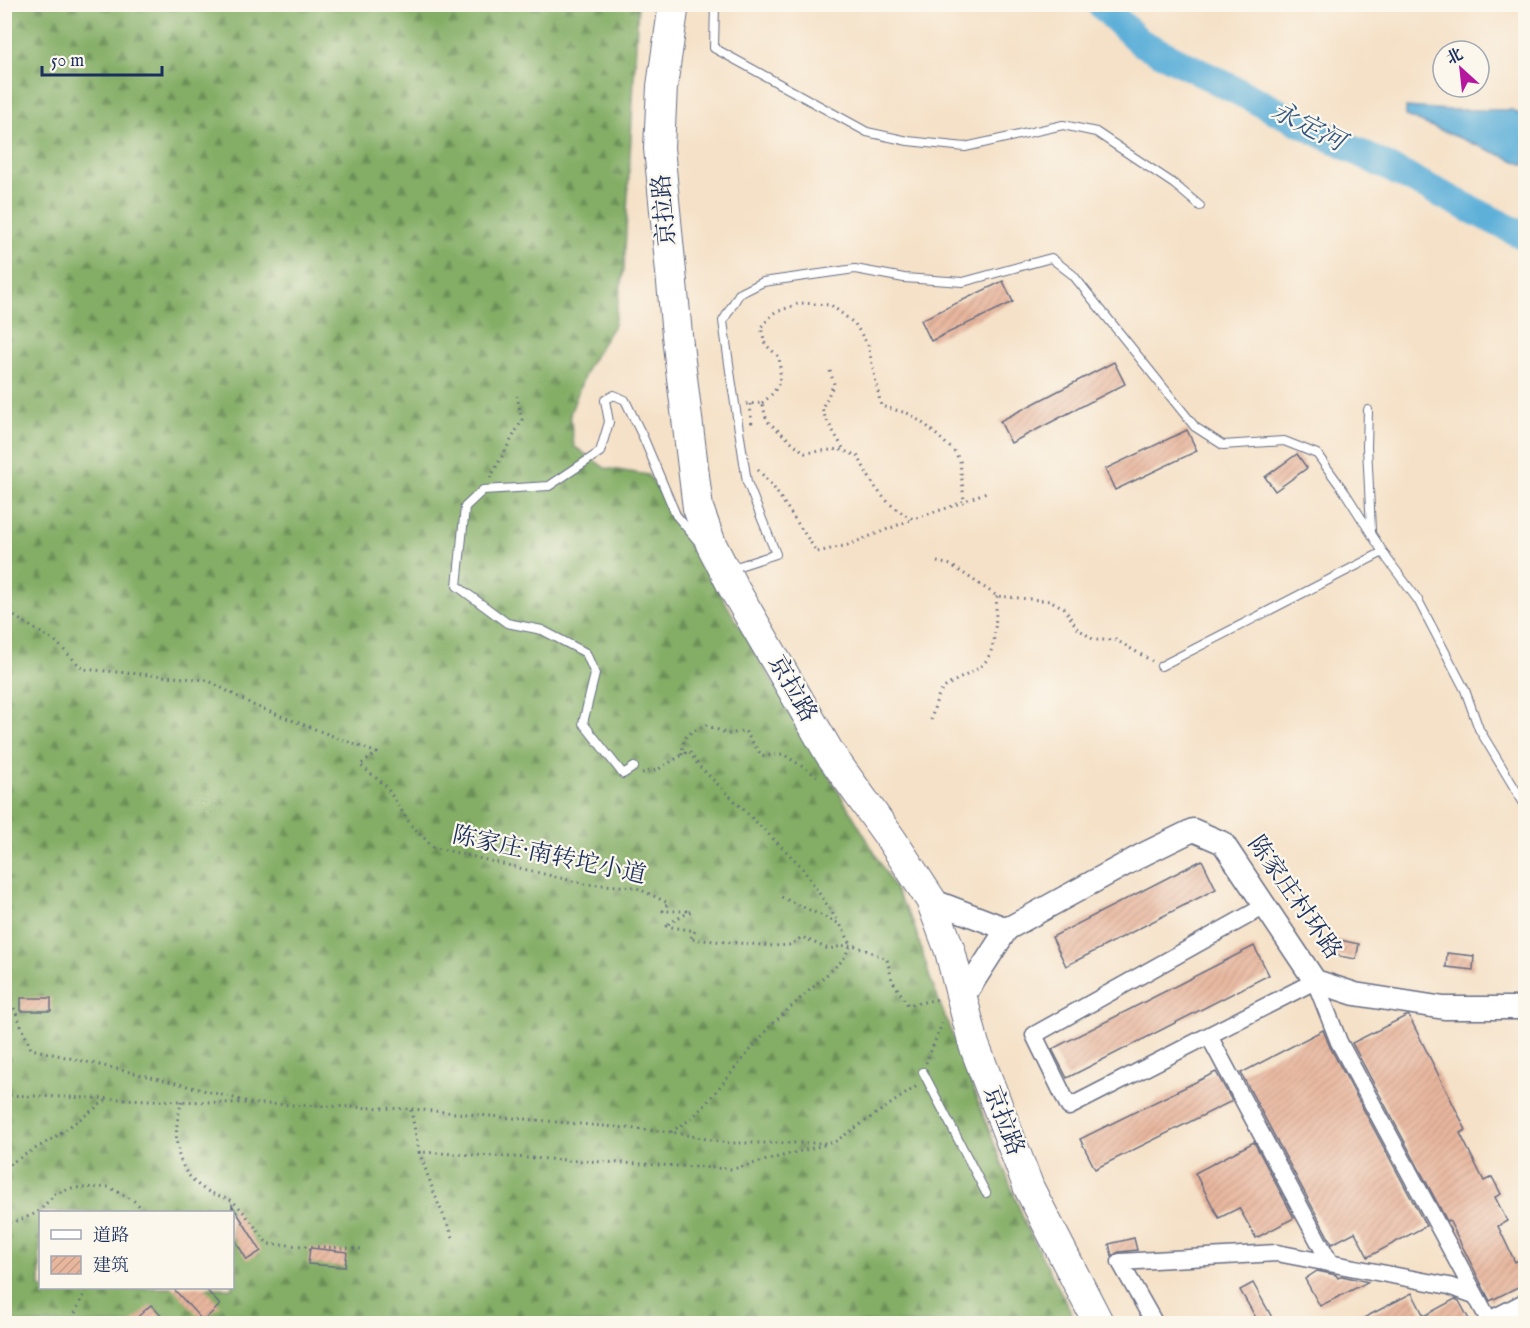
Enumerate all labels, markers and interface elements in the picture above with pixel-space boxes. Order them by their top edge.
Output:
scale bar [42,39,162,77]
north arrow [1431,39,1491,99]
text: 北 [1443,45,1467,70]
text: 50 m [51,50,84,73]
water label: 永定河 [1266,95,1354,161]
street label: 京拉路 [646,173,684,247]
street label: 京拉路 [761,650,823,728]
street label: 陈家庄·南转坨小道 [449,820,649,892]
street label: 陈家庄村环路 [1240,830,1348,966]
street label: 京拉路 [976,1082,1030,1160]
legend [39,1211,234,1289]
text: 道路 [93,1225,129,1248]
text: 建筑 [93,1255,129,1278]

